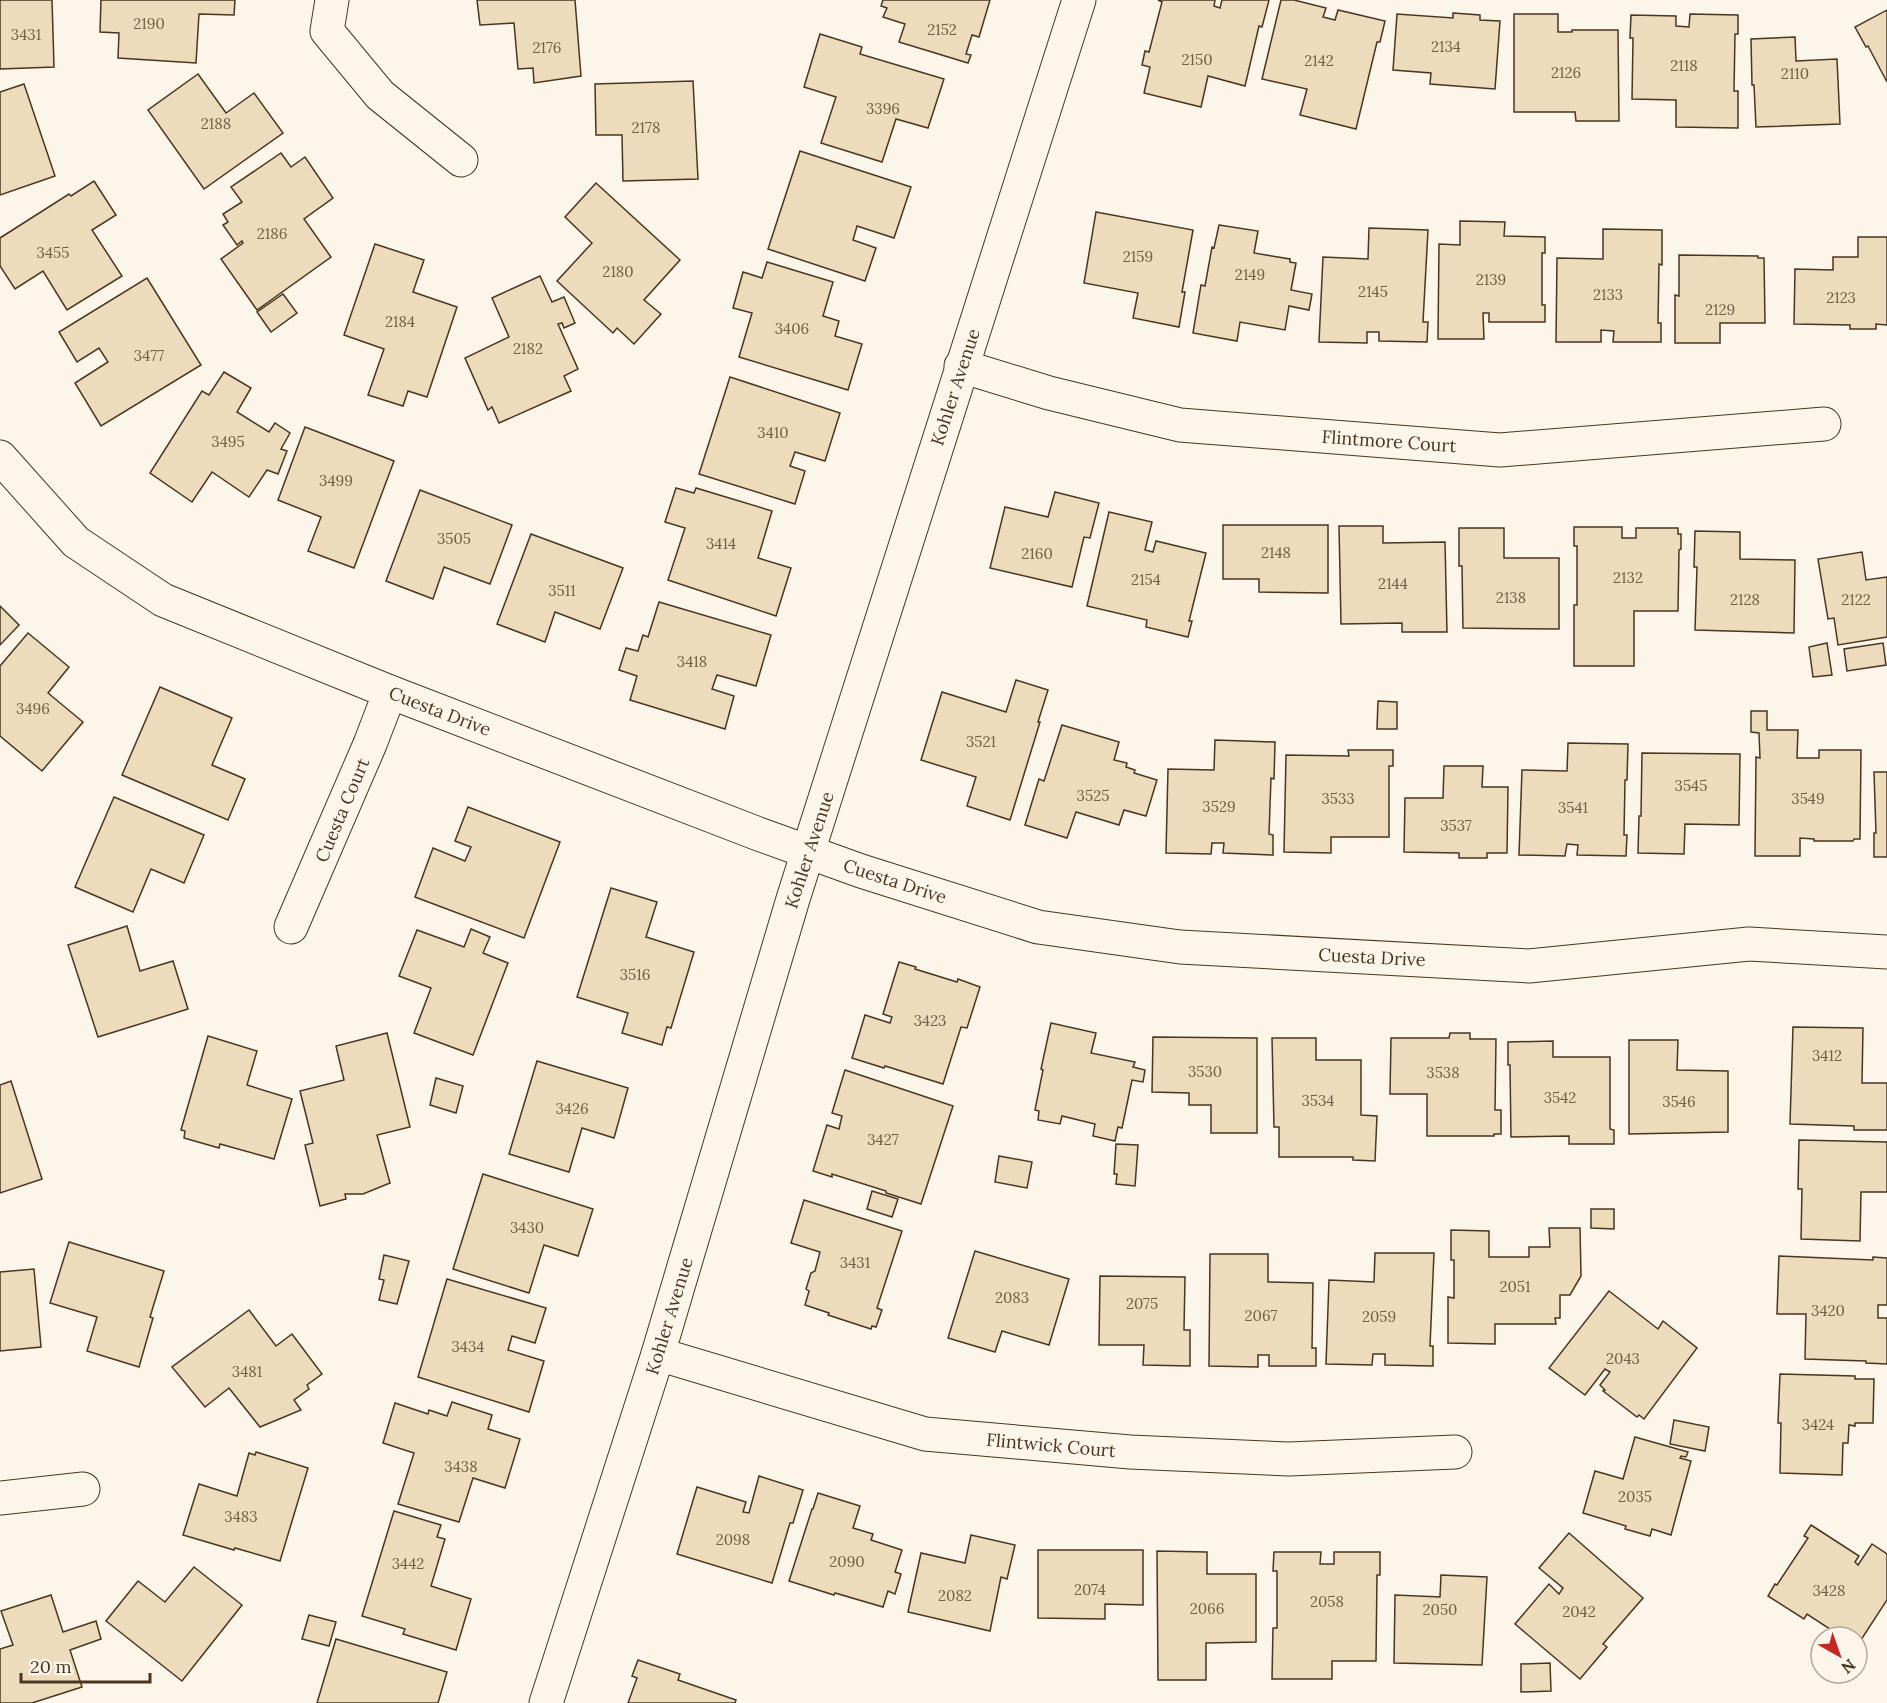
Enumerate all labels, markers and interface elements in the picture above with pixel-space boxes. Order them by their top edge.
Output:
house number: 2190 [133,14,165,33]
house number: 2152 [927,20,957,39]
house number: 3431 [11,25,41,44]
house number: 2134 [1431,37,1461,56]
house number: 2176 [532,38,562,57]
house number: 2150 [1181,50,1213,69]
house number: 2142 [1304,51,1334,70]
house number: 2118 [1670,56,1698,75]
house number: 2126 [1551,63,1581,82]
house number: 2110 [1781,64,1809,83]
house number: 3396 [866,99,900,118]
house number: 2188 [201,114,231,133]
house number: 2178 [632,118,660,137]
house number: 2186 [257,224,287,243]
house number: 3455 [37,243,69,262]
house number: 2159 [1123,247,1153,266]
house number: 2180 [602,262,634,281]
house number: 2149 [1235,265,1265,284]
house number: 2139 [1476,270,1506,289]
house number: 2145 [1358,282,1388,301]
house number: 2133 [1593,285,1623,304]
house number: 2123 [1826,288,1856,307]
house number: 2129 [1705,300,1735,319]
house number: 2184 [385,312,415,331]
house number: 3406 [775,319,809,338]
street label: Kohler Avenue [925,325,985,448]
house number: 2182 [513,339,543,358]
house number: 3477 [134,346,164,365]
house number: 3410 [757,423,789,442]
street label: Flintmore Court [1321,425,1457,457]
house number: 3495 [211,432,245,451]
house number: 3499 [319,471,353,490]
house number: 3505 [437,529,471,548]
house number: 3414 [706,534,736,553]
house number: 2148 [1261,543,1291,562]
house number: 2160 [1021,544,1053,563]
house number: 2132 [1613,568,1643,587]
house number: 2154 [1131,570,1161,589]
house number: 2144 [1378,574,1408,593]
house number: 3511 [548,581,576,600]
house number: 2138 [1496,588,1526,607]
house number: 2128 [1730,590,1760,609]
house number: 2122 [1841,590,1871,609]
house number: 3418 [677,652,707,671]
street label: Cuesta Drive [386,681,494,741]
house number: 3496 [16,699,50,718]
house number: 3521 [966,732,996,751]
street label: Cuesta Court [310,754,374,866]
house number: 3545 [1675,776,1707,795]
house number: 3525 [1077,786,1109,805]
street label: Kohler Avenue [779,788,839,911]
house number: 3533 [1321,789,1355,808]
house number: 3549 [1791,789,1825,808]
house number: 3529 [1202,797,1236,816]
house number: 3541 [1558,798,1588,817]
house number: 3537 [1440,816,1472,835]
street label: Cuesta Drive [840,853,950,909]
street label: Cuesta Drive [1318,943,1426,971]
house number: 3516 [620,965,650,984]
house number: 3423 [914,1011,946,1030]
house number: 3412 [1812,1046,1842,1065]
house number: 3530 [1188,1062,1222,1081]
house number: 3538 [1426,1063,1460,1082]
house number: 3542 [1544,1088,1576,1107]
house number: 3534 [1301,1091,1335,1110]
house number: 3546 [1662,1092,1696,1111]
house number: 3426 [555,1099,589,1118]
house number: 3427 [867,1130,899,1149]
house number: 3430 [510,1218,544,1237]
house number: 3431 [840,1253,870,1272]
street label: Kohler Avenue [640,1254,698,1378]
house number: 2051 [1499,1277,1531,1296]
house number: 2083 [995,1288,1029,1307]
house number: 2075 [1126,1294,1158,1313]
house number: 3420 [1811,1301,1845,1320]
house number: 2067 [1245,1306,1278,1325]
house number: 2059 [1362,1307,1396,1326]
house number: 3434 [452,1337,484,1356]
house number: 2043 [1606,1349,1640,1368]
house number: 3481 [232,1362,262,1381]
house number: 3424 [1802,1415,1834,1434]
street label: Flintwick Court [985,1428,1117,1462]
house number: 3438 [444,1457,478,1476]
house number: 2035 [1618,1487,1652,1506]
house number: 3483 [224,1507,258,1526]
house number: 2098 [716,1530,750,1549]
house number: 2090 [829,1552,865,1571]
house number: 3442 [392,1554,424,1573]
house number: 2074 [1074,1580,1106,1599]
house number: 3428 [1813,1581,1845,1600]
house number: 2082 [938,1586,972,1605]
house number: 2058 [1310,1592,1344,1611]
house number: 2066 [1190,1599,1224,1618]
house number: 2050 [1423,1600,1457,1619]
house number: 2042 [1562,1602,1596,1621]
north arrow [1809,1625,1869,1685]
scale bar [21,1646,150,1684]
text: 20 m [30,1655,72,1678]
text: N [1837,1655,1860,1678]

